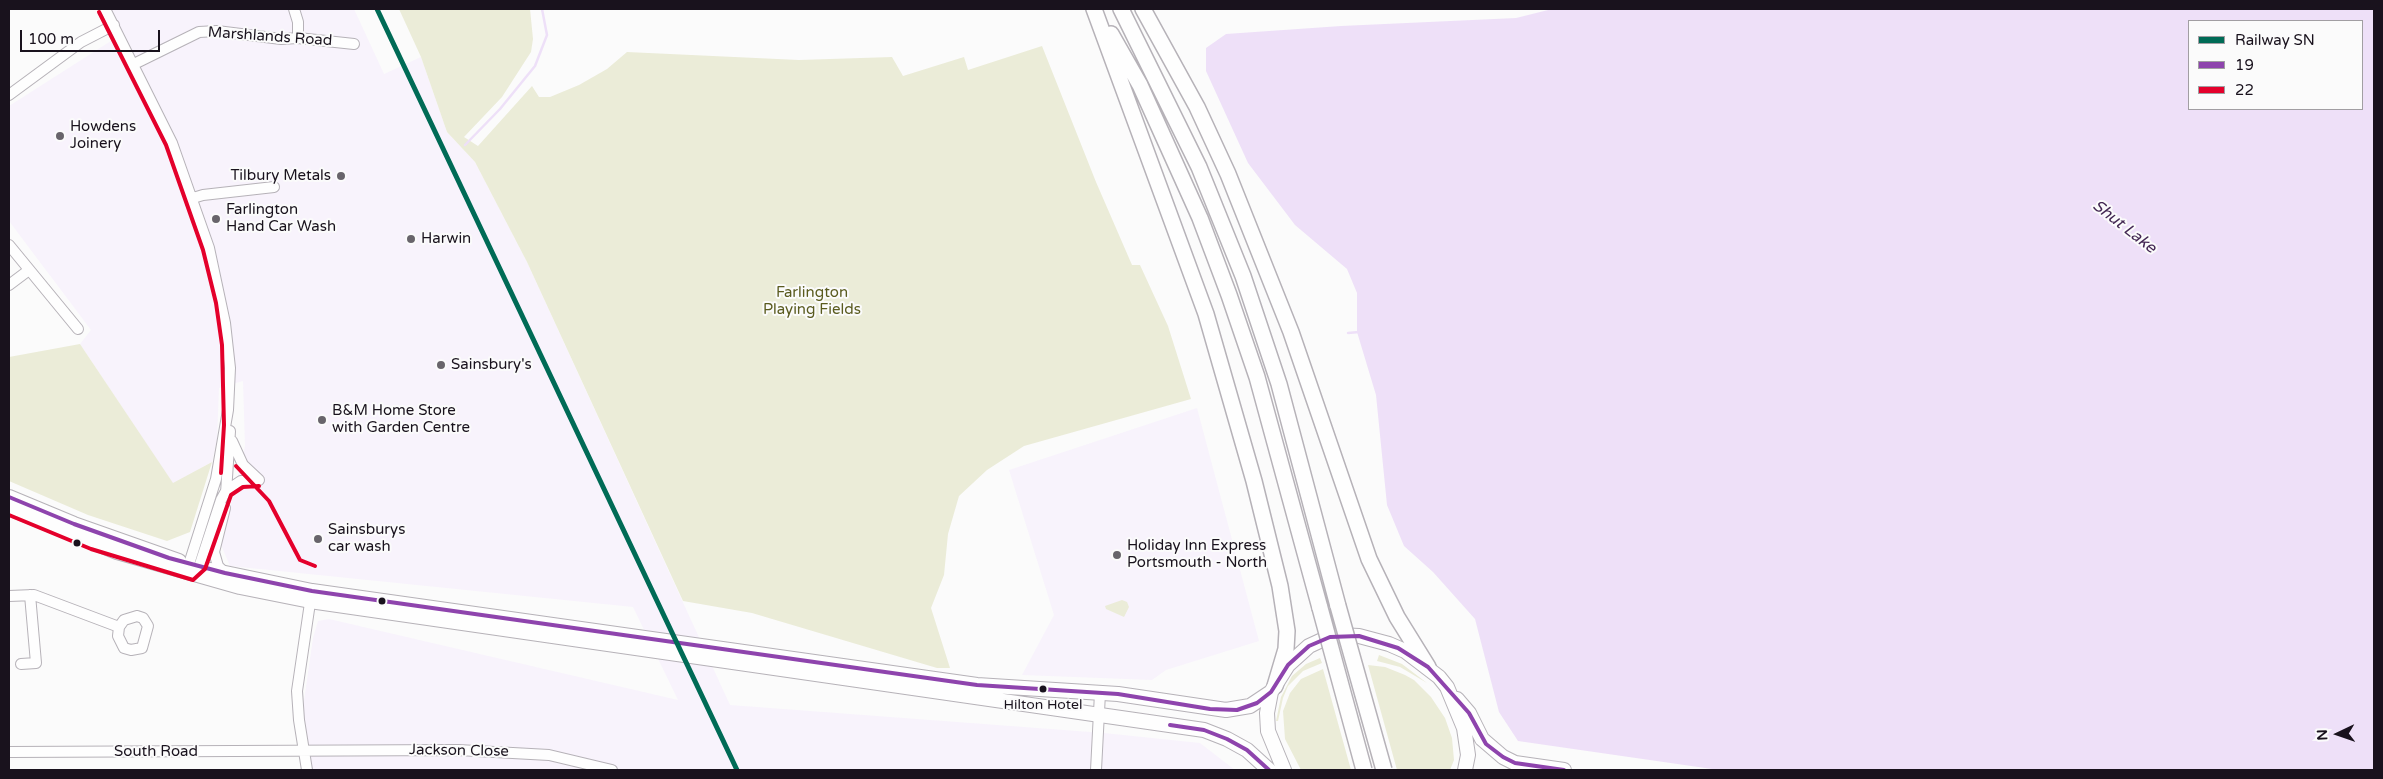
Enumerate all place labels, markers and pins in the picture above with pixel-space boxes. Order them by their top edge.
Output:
place label: Howdens Joinery [70,118,136,153]
marker: Howdens Joinery [54,130,66,142]
place label: Tilbury Metals [230,167,331,185]
marker: Tilbury Metals [335,170,347,182]
place label: Farlington Hand Car Wash [226,201,336,236]
marker: Farlington Hand Car Wash [210,213,222,225]
place label: Harwin [421,230,471,248]
marker: Harwin [405,233,417,245]
place label: Sainsbury's [451,356,532,374]
marker: Sainsbury's [435,359,447,371]
place label: B&M Home Store with Garden Centre [332,402,470,437]
marker: B&M Home Store with Garden Centre [316,414,328,426]
place label: Sainsburys car wash [328,521,405,556]
marker: Sainsburys car wash [312,533,324,545]
place label: Holiday Inn Express Portsmouth - North [1127,537,1267,572]
unlabelled marker [72,538,82,548]
marker: Holiday Inn Express Portsmouth - North [1111,549,1123,561]
unlabelled marker [377,596,387,606]
marker: Hilton Hotel [1038,684,1048,694]
place label: Hilton Hotel [1004,697,1082,713]

